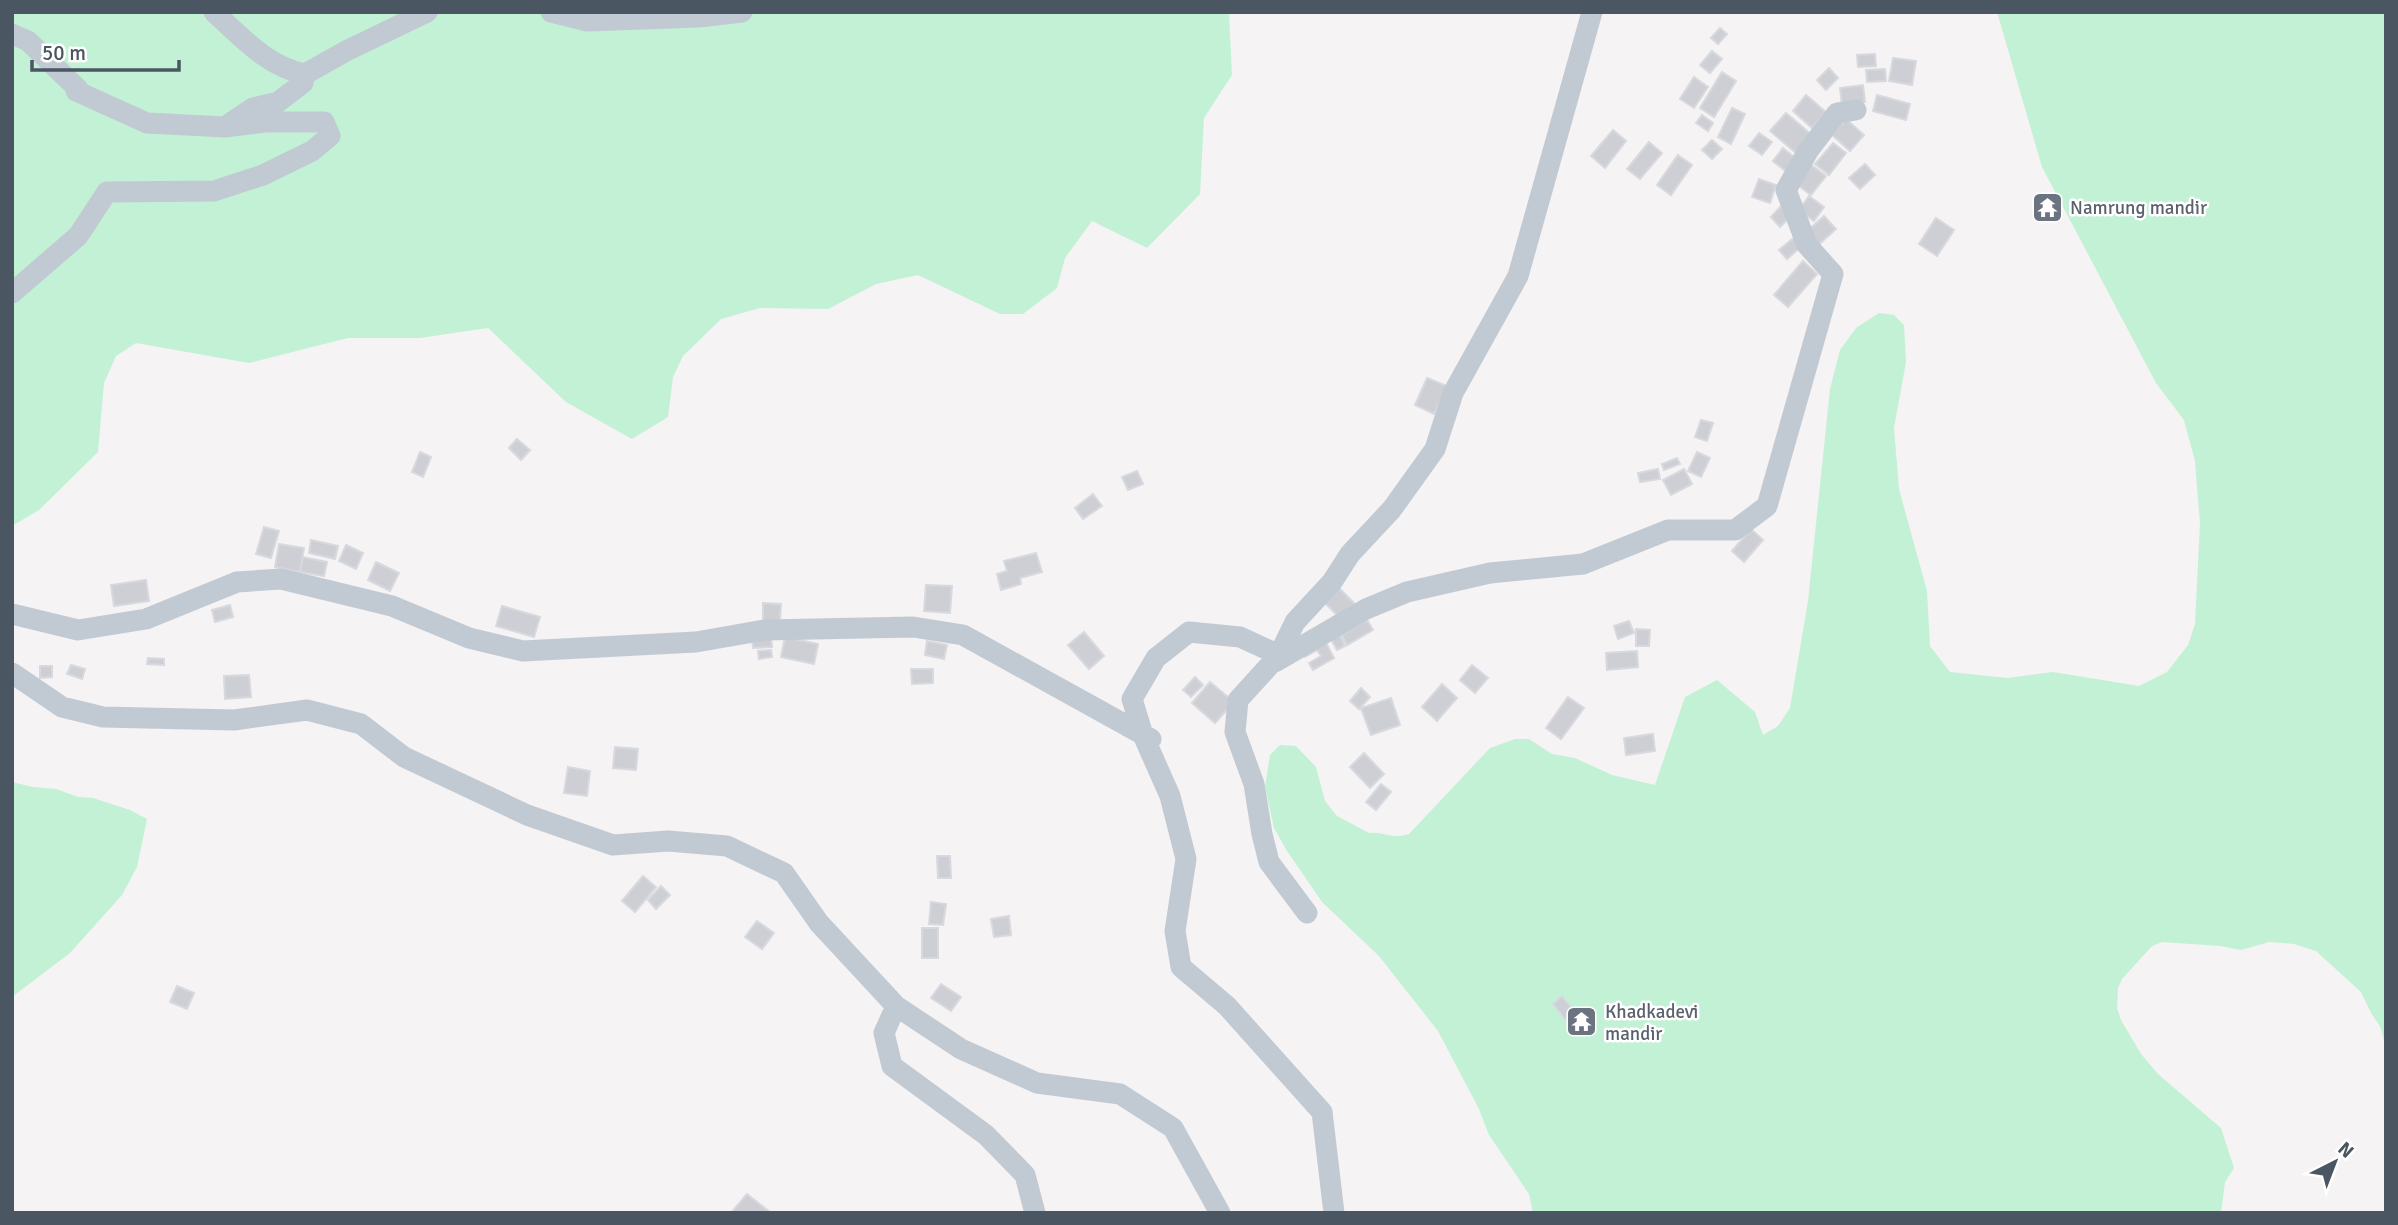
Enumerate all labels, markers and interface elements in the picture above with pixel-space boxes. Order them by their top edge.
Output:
scale bar [32,28,178,72]
text: 50 m [42,40,86,66]
temple icon: Namrung mandir [2030,190,2064,224]
place label: Namrung mandir [2070,196,2207,220]
place label: Khadkadevi mandir [1605,1000,1698,1046]
temple icon: Khadkadevi mandir [1565,1005,1599,1039]
north arrow [2300,1127,2370,1197]
text: N [2333,1137,2359,1163]

